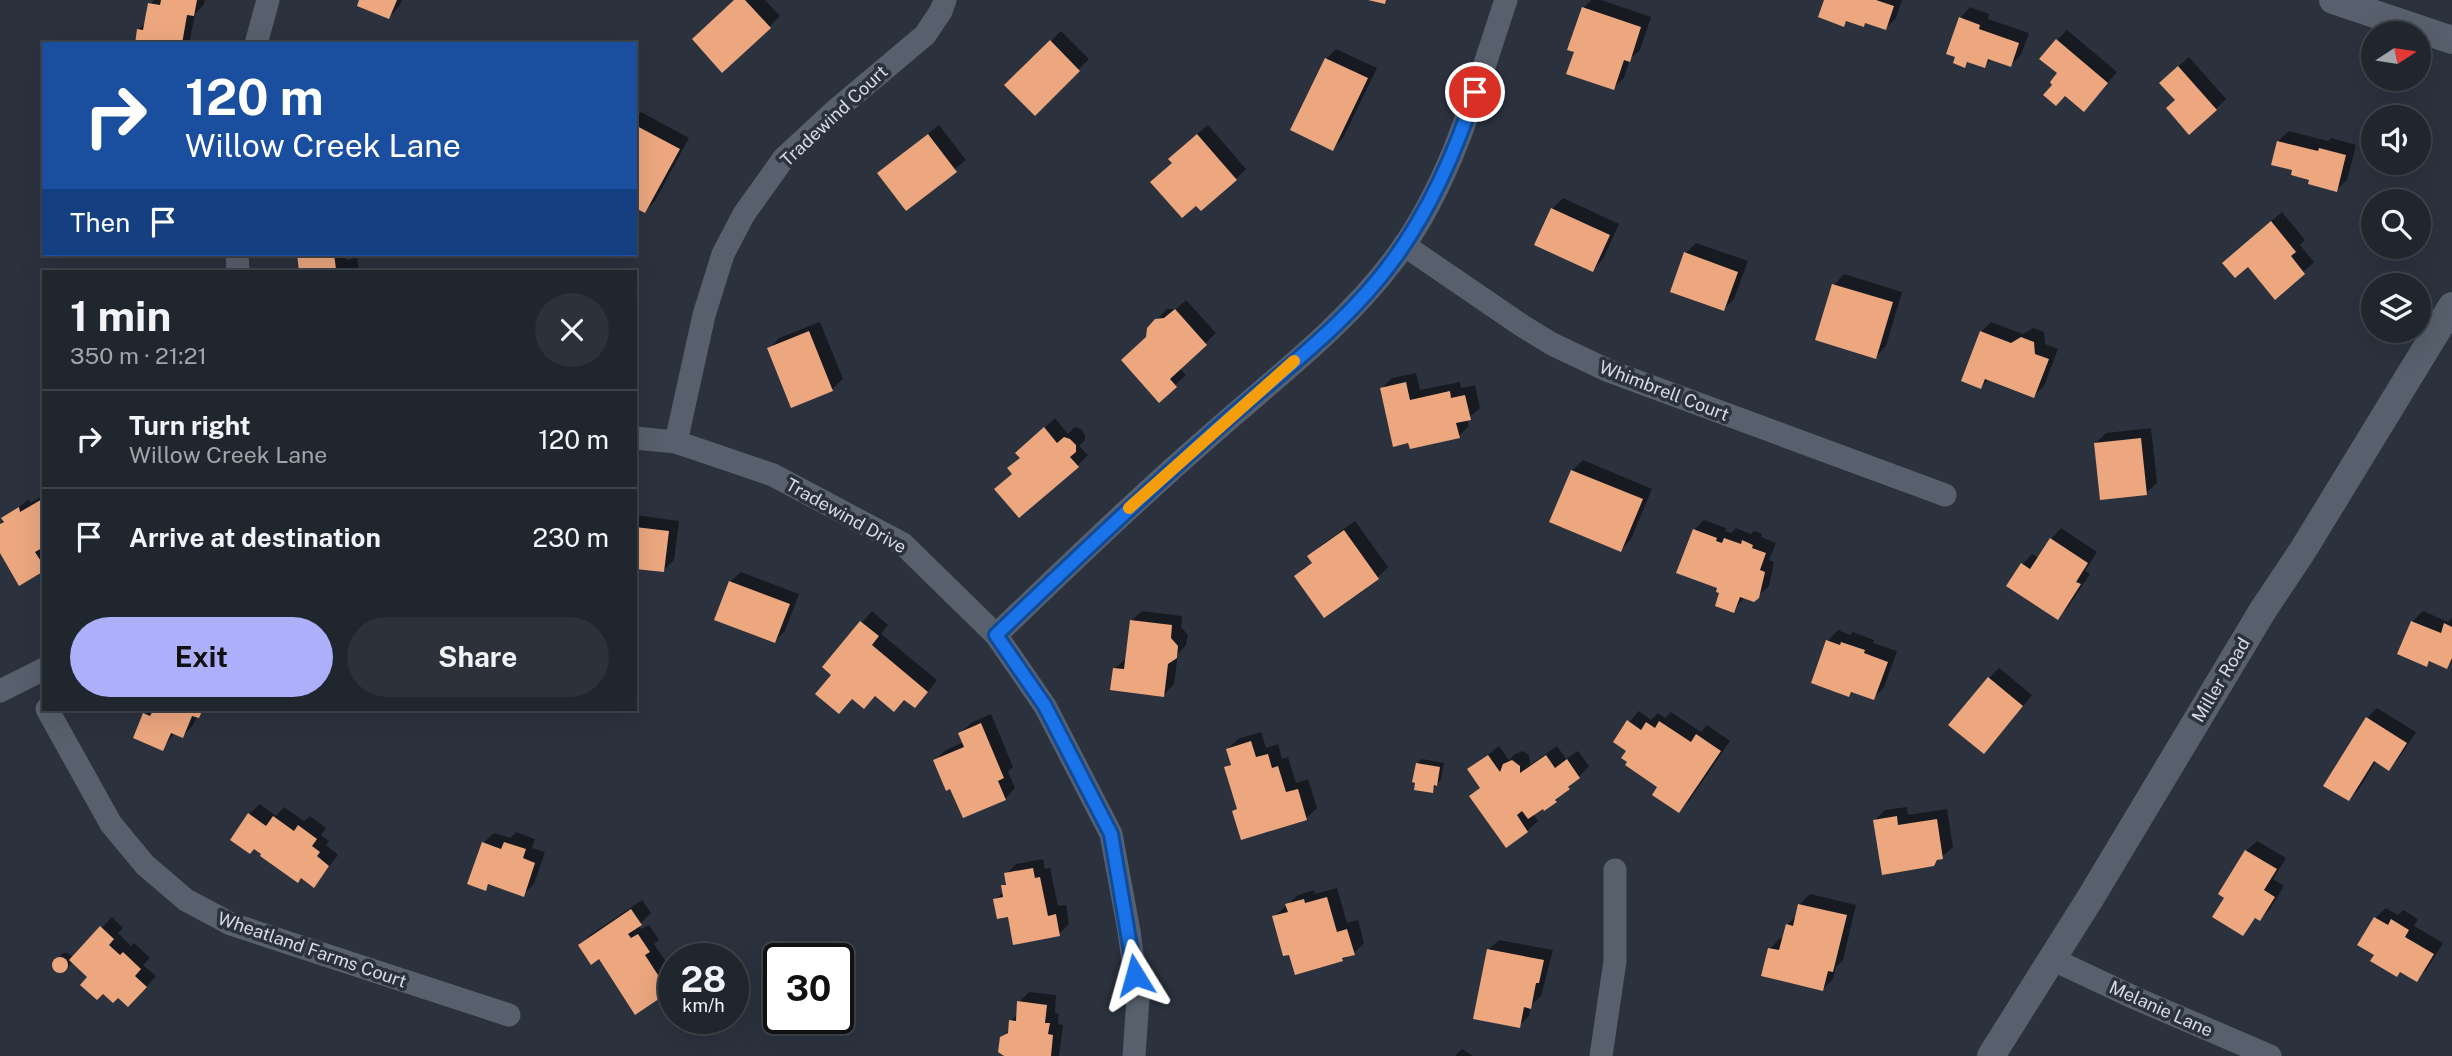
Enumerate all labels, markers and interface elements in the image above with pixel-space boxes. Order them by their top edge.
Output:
north arrow [2361,21,2431,91]
map controls [2361,21,2431,343]
street label: Tradewind Court [776,61,891,171]
pin [1445,62,1505,122]
text: 120 m [185,68,324,126]
icon: right [70,70,161,161]
icon: arrive [1456,73,1494,111]
button: sound [2361,105,2431,175]
text: Willow Creek Lane [185,127,461,164]
button: search [2361,189,2431,259]
icon: arrive [144,203,182,241]
text: Then [70,207,130,238]
button: layers [2361,273,2431,343]
text: 1 min [70,291,171,340]
button: close [535,293,609,367]
text: 350 m · 21:21 [70,342,207,369]
street label: Whimbrell Court [1596,356,1732,425]
text: Turn right [129,410,251,441]
icon: right [70,420,108,458]
text: 120 m [538,424,609,455]
text: Willow Creek Lane [129,441,327,468]
street label: Tradewind Drive [782,474,910,557]
icon: arrive [70,518,108,556]
text: Arrive at destination [129,522,381,553]
text: 230 m [533,522,609,553]
button: Exit [70,617,333,697]
button: Share [347,617,609,697]
street label: Miller Road [2187,634,2254,726]
street label: Wheatland Farms Court [215,907,409,992]
position arrow [1098,938,1172,1012]
speed limit sign: 30 [763,943,854,1034]
text: 28 [681,959,726,1000]
street label: Melanie Lane [2106,976,2216,1041]
text: km/h [682,995,725,1016]

